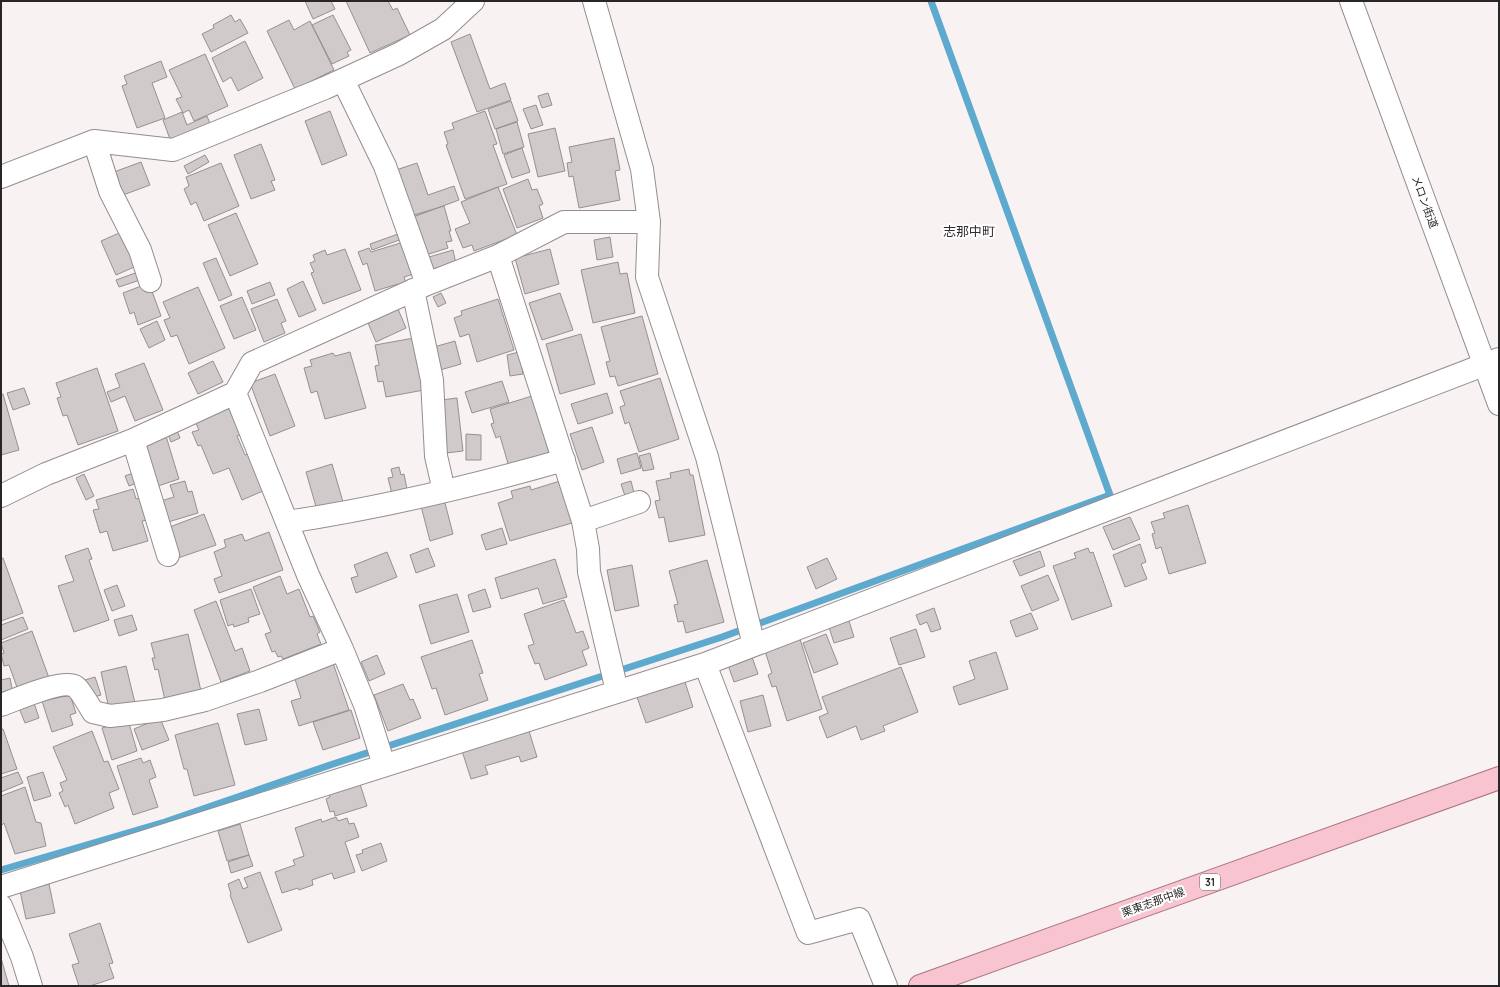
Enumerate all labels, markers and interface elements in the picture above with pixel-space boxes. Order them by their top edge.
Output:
street label: メロン街道 [1409,173,1442,230]
district label: 志那中町 [943,222,995,240]
road number: 31 [1200,874,1220,890]
street label: 栗東志那中線 [1119,883,1186,920]

